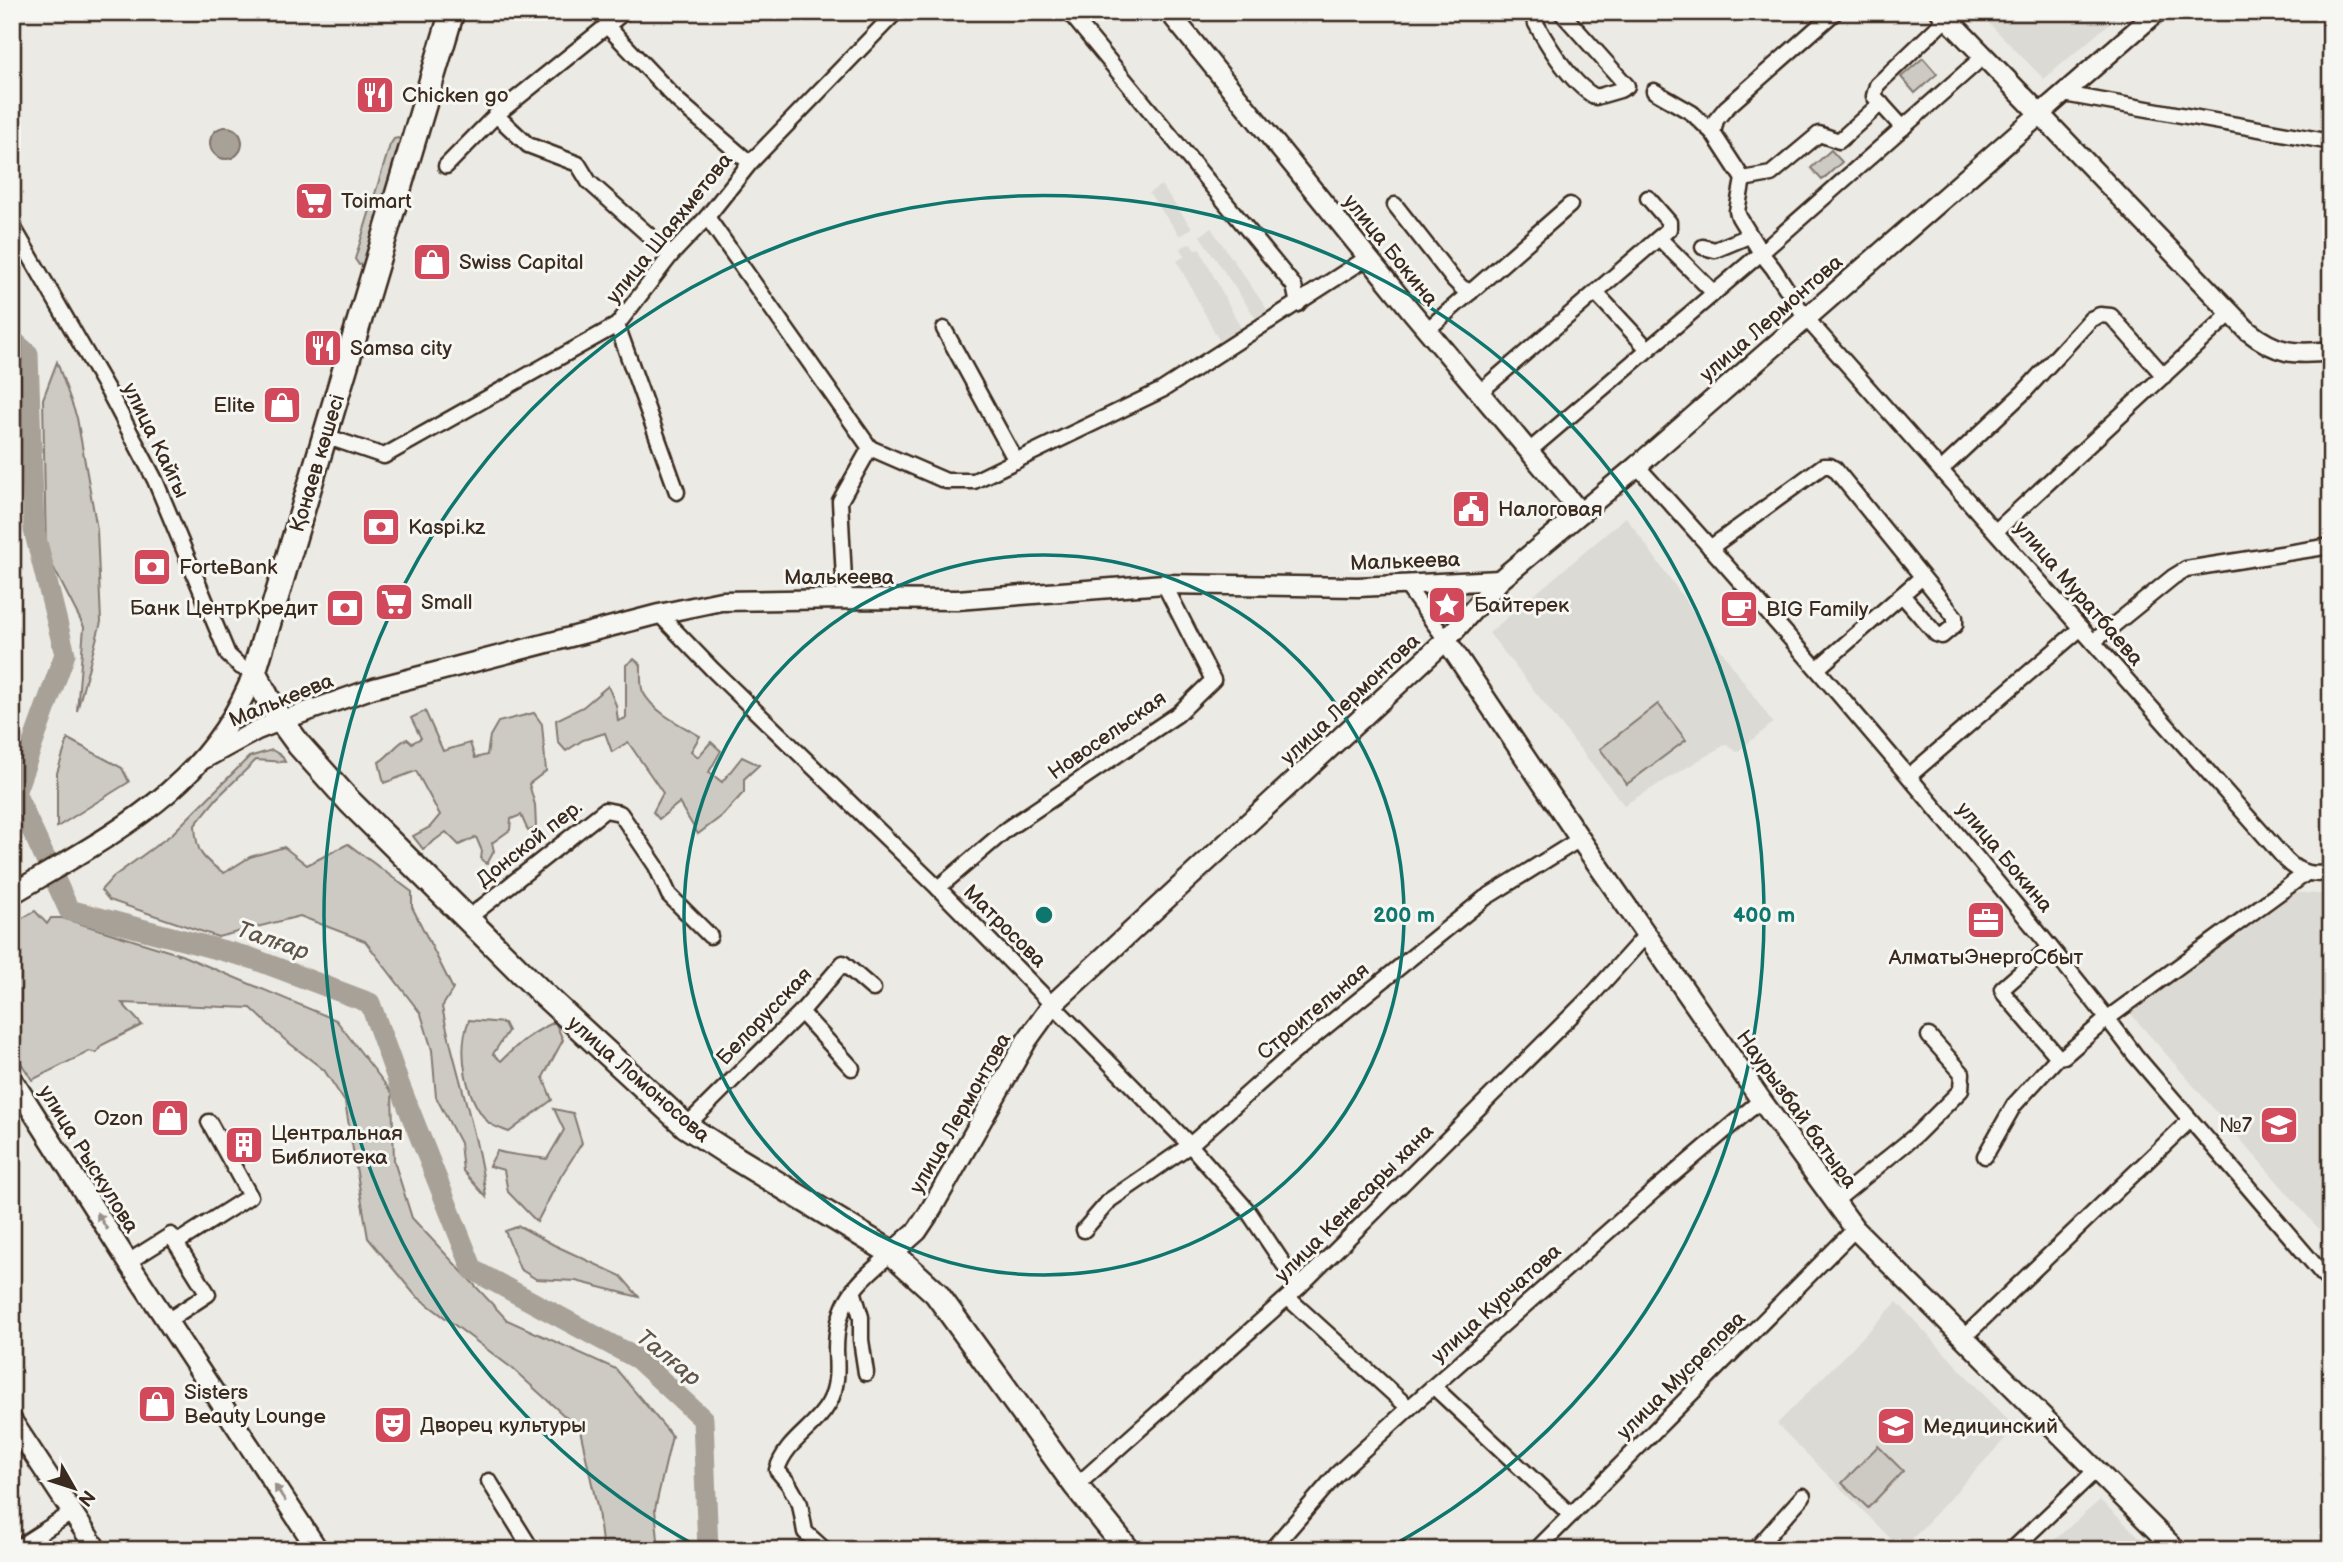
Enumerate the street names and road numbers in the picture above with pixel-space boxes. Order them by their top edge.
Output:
street label: улица Шаяхметова [601,147,738,309]
street label: улица Бокина [1338,189,1444,312]
street label: улица Лермонтова [1695,249,1848,387]
street label: улица Кайгы [117,379,194,502]
street label: Қонаев көшесі [285,391,350,535]
street label: улица Муратбаева [2009,516,2149,671]
street label: Малькеева [1349,547,1461,576]
street label: Малькеева [784,565,895,590]
street label: улица Лермонтова [1276,628,1426,770]
street label: Малькеева [225,668,338,733]
street label: Новосельская [1044,686,1171,785]
street label: Донской пер. [471,794,587,892]
street label: улица Бокина [1951,797,2058,918]
street label: Матросова [958,880,1052,974]
street label: Строительная [1252,957,1374,1065]
street label: Белорусская [712,962,817,1070]
street label: улица Ломоносова [562,1011,715,1148]
street label: Наурызбай батыра [1731,1025,1863,1194]
street label: улица Лермонтова [904,1028,1017,1198]
street label: улица Рыскулова [33,1081,144,1238]
street label: улица Кенесары хана [1270,1118,1439,1288]
street label: улица Курчатова [1426,1238,1567,1368]
street label: улица Мусрепова [1612,1306,1751,1445]

